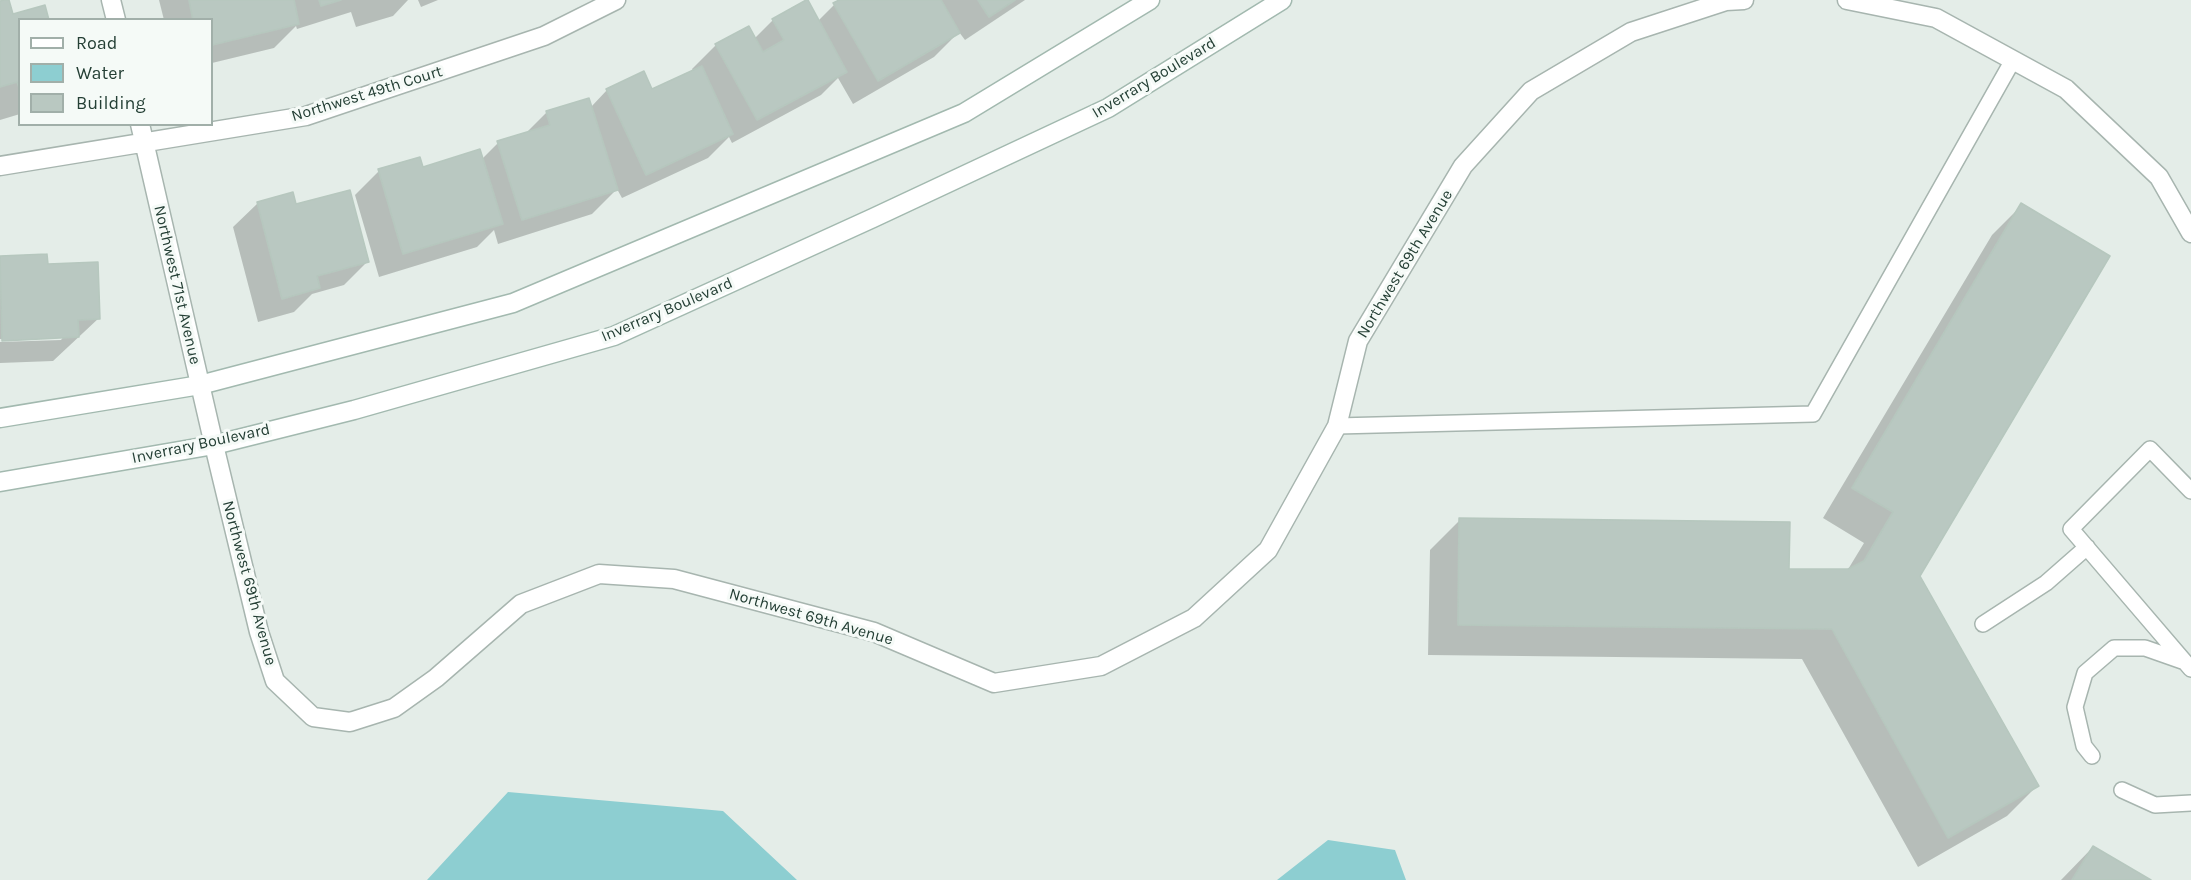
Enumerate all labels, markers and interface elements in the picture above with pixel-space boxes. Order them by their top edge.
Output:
legend [18,18,213,126]
text: Road [76,32,117,54]
street label: Inverrary Boulevard [1089,33,1219,123]
text: Water [76,62,124,84]
street label: Northwest 49th Court [289,62,445,126]
text: Building [76,92,146,114]
street label: Northwest 69th Avenue [1353,186,1457,342]
street label: Northwest 71st Avenue [149,203,205,367]
street label: Inverrary Boulevard [598,274,736,346]
street label: Inverrary Boulevard [130,420,272,468]
street label: Northwest 69th Avenue [218,499,280,667]
street label: Northwest 69th Avenue [727,584,895,650]

